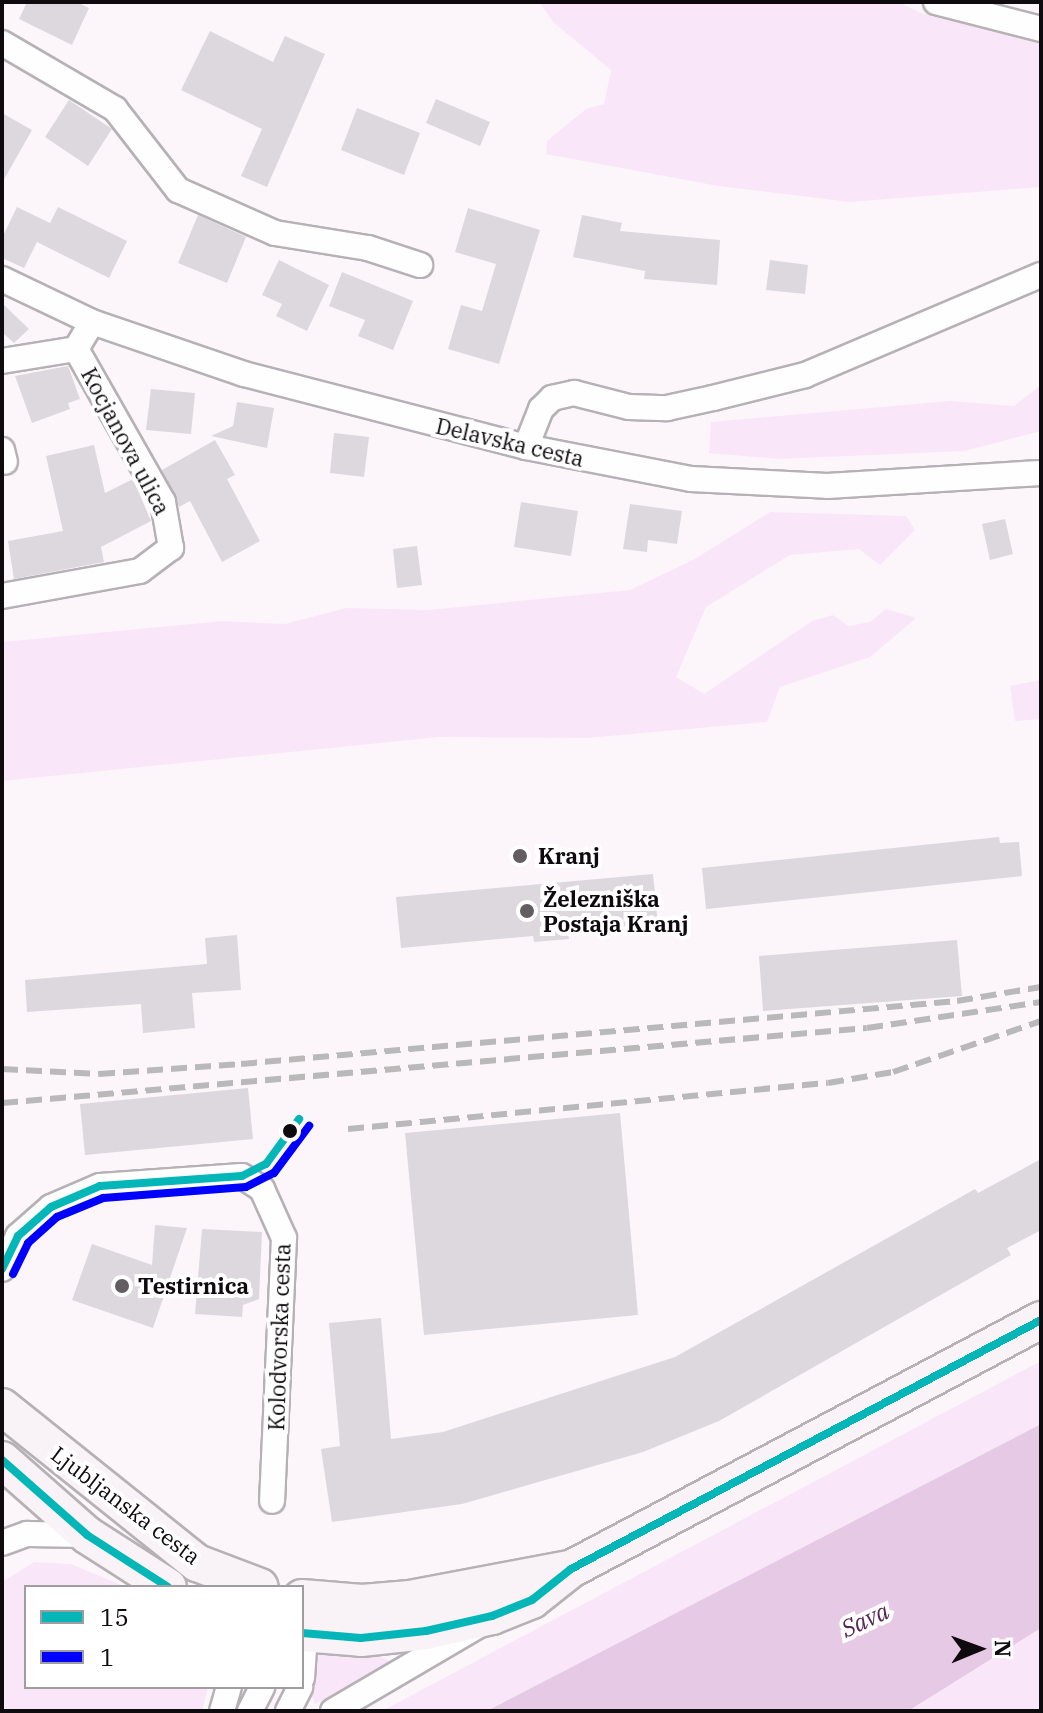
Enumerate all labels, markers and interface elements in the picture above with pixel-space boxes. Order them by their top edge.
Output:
street label: Kocjanova ulica [76,363,176,519]
street label: Delavska cesta [433,412,587,472]
place label: Kranj [538,843,600,869]
marker: Kranj [509,845,531,867]
place label: Železniška Postaja Kranj [543,885,688,936]
marker: Železniška Postaja Kranj [518,902,536,920]
unlabelled marker [282,1123,298,1139]
street label: Kolodvorska cesta [263,1243,295,1431]
place label: Testirnica [138,1273,249,1299]
marker: Testirnica [113,1277,131,1295]
street label: Ljubljanska cesta [46,1440,206,1570]
legend [24,1585,304,1689]
water label: Sava [836,1596,894,1644]
text: 15 [100,1601,129,1633]
north arrow [939,1609,1019,1689]
text: N [989,1640,1018,1658]
text: 1 [100,1641,114,1673]

